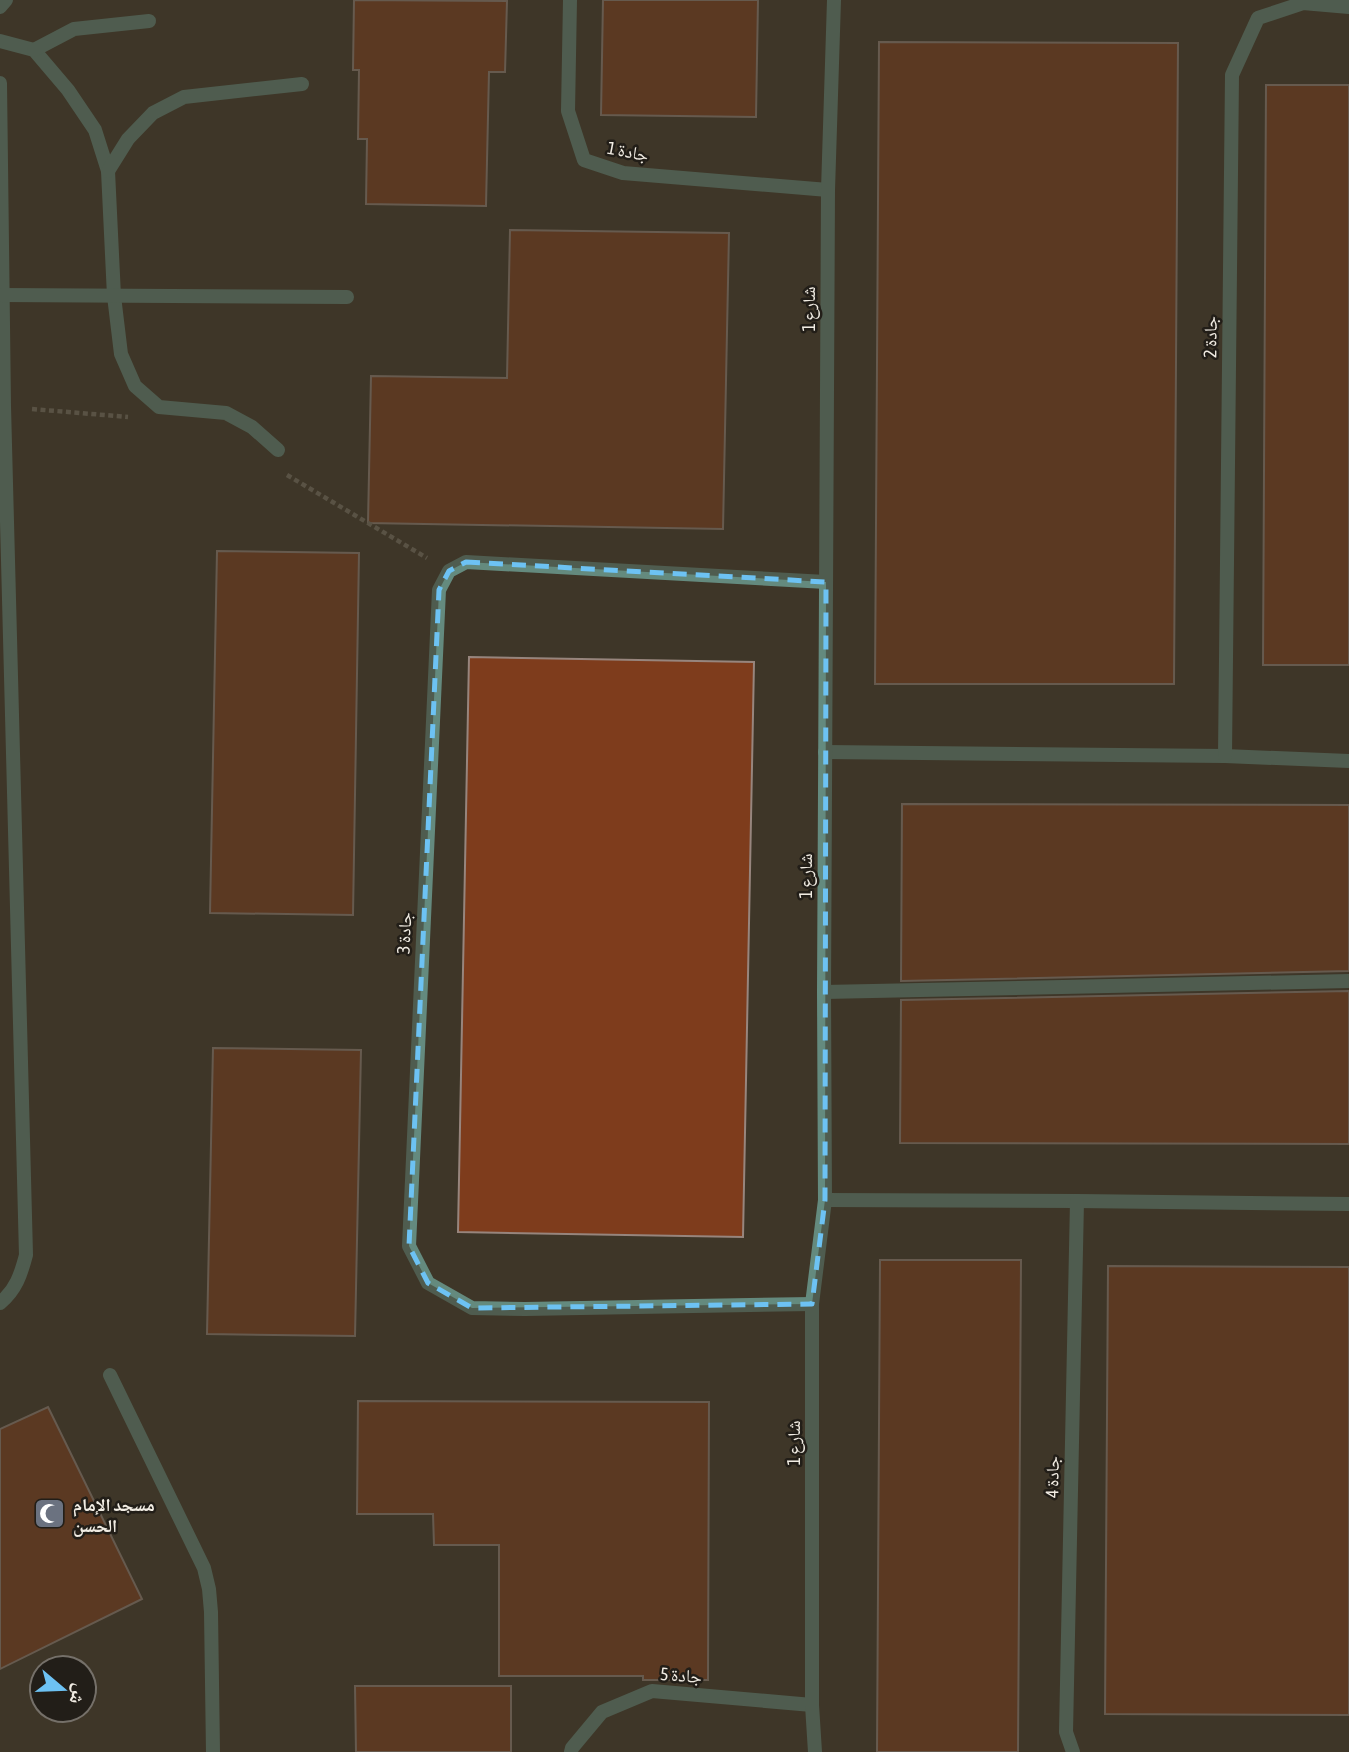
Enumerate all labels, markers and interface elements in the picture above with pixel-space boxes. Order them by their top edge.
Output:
street label: جادة 1 [605,137,650,165]
street label: شارع 1 [798,286,820,332]
street label: جادة 2 [1199,316,1221,358]
street label: شارع 1 [795,853,817,899]
street label: جادة 3 [392,912,416,954]
street label: شارع 1 [783,1420,805,1466]
street label: جادة 4 [1041,1456,1063,1498]
place label: مسجد الإمام الحسن [73,1494,155,1537]
mosque icon: مسجد الإمام الحسن [33,1497,67,1531]
north arrow [28,1654,98,1724]
street label: جادة 5 [659,1663,703,1687]
text: ش [64,1681,93,1708]

